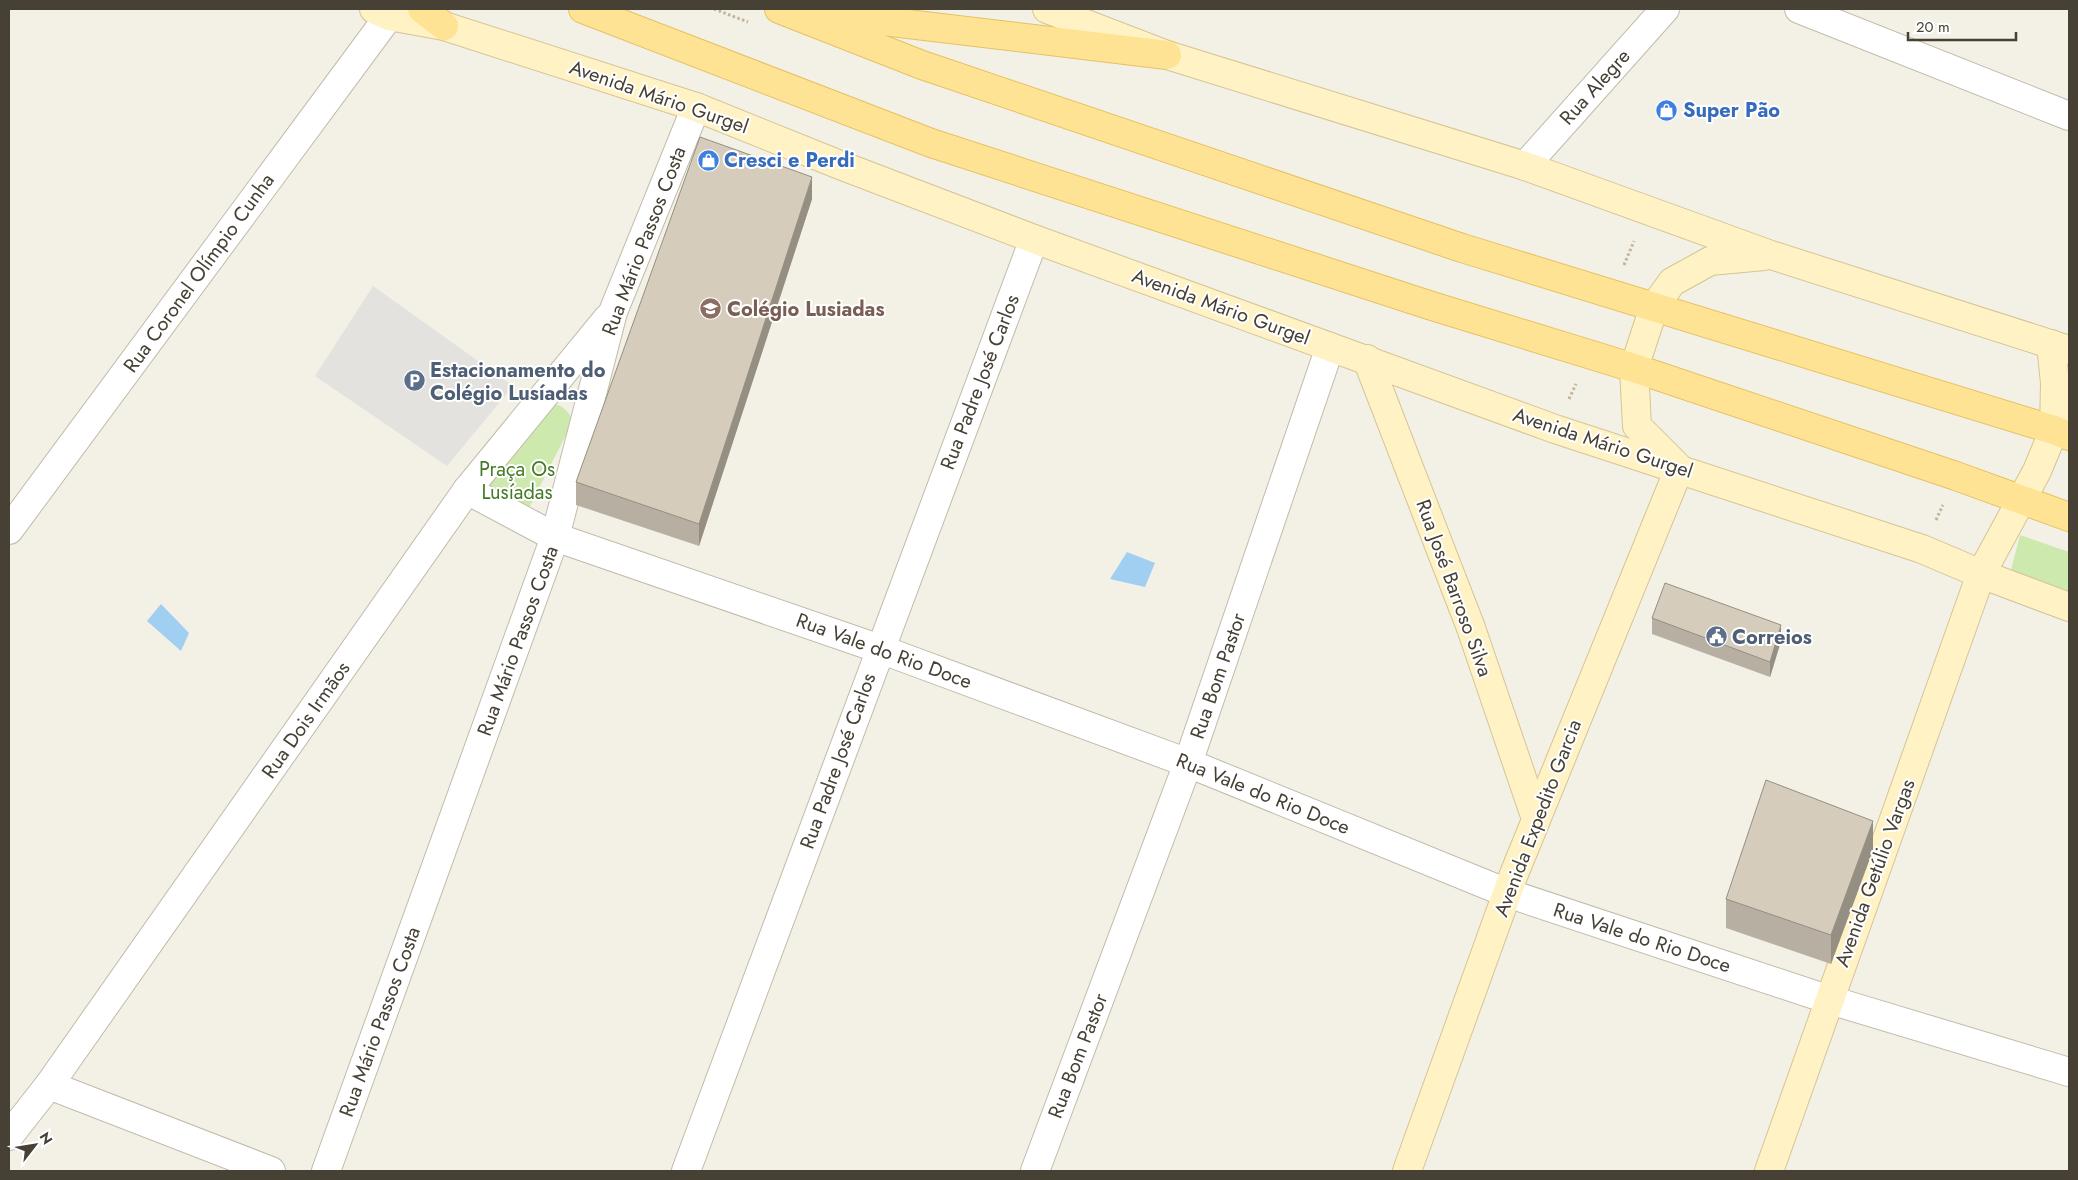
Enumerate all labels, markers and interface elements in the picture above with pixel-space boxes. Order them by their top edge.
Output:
scale bar [1908,10,2016,42]
text: 20 m [1916,16,1950,38]
street label: Rua Alegre [1553,42,1637,132]
street label: Avenida Mário Gurgel [566,53,752,141]
place label: Super Pão [1683,96,1780,125]
shop icon: Super Pão [1655,98,1679,122]
street label: Rua Mário Passos Costa [595,142,693,340]
place label: Cresci e Perdi [724,146,855,175]
shop icon: Cresci e Perdi [696,148,720,172]
street label: Rua Coronel Olímpio Cunha [117,167,281,379]
street label: Avenida Mário Gurgel [1128,261,1314,353]
street label: Rua Padre José Carlos [933,290,1027,474]
place label: Colégio Lusiadas [727,295,885,324]
school or university icon: Colégio Lusiadas [699,297,723,321]
place label: Estacionamento do Colégio Lusíadas [430,356,606,408]
parking icon: Estacionamento do Colégio Lusíadas [402,369,426,393]
street label: Avenida Mário Gurgel [1509,400,1697,486]
park label: Praça Os Lusíadas [479,455,555,507]
street label: Rua José Barroso Silva [1408,495,1500,681]
street label: Rua Mário Passos Costa [470,542,566,740]
street label: Rua Vale do Rio Doce [792,606,976,696]
street label: Rua Bom Pastor [1183,609,1253,743]
place label: Correios [1732,623,1812,652]
public building icon: Correios [1704,625,1728,649]
street label: Rua Dois Irmãos [255,656,357,784]
street label: Rua Padre José Carlos [793,669,883,853]
street label: Avenida Expedito Garcia [1487,715,1589,921]
street label: Rua Vale do Rio Doce [1172,746,1354,842]
street label: Avenida Getúlio Vargas [1828,775,1922,971]
street label: Rua Vale do Rio Doce [1550,896,1734,980]
street label: Rua Mário Passos Costa [332,923,428,1121]
street label: Rua Bom Pastor [1041,989,1115,1123]
north arrow [10,1120,60,1170]
text: N [35,1128,58,1148]

